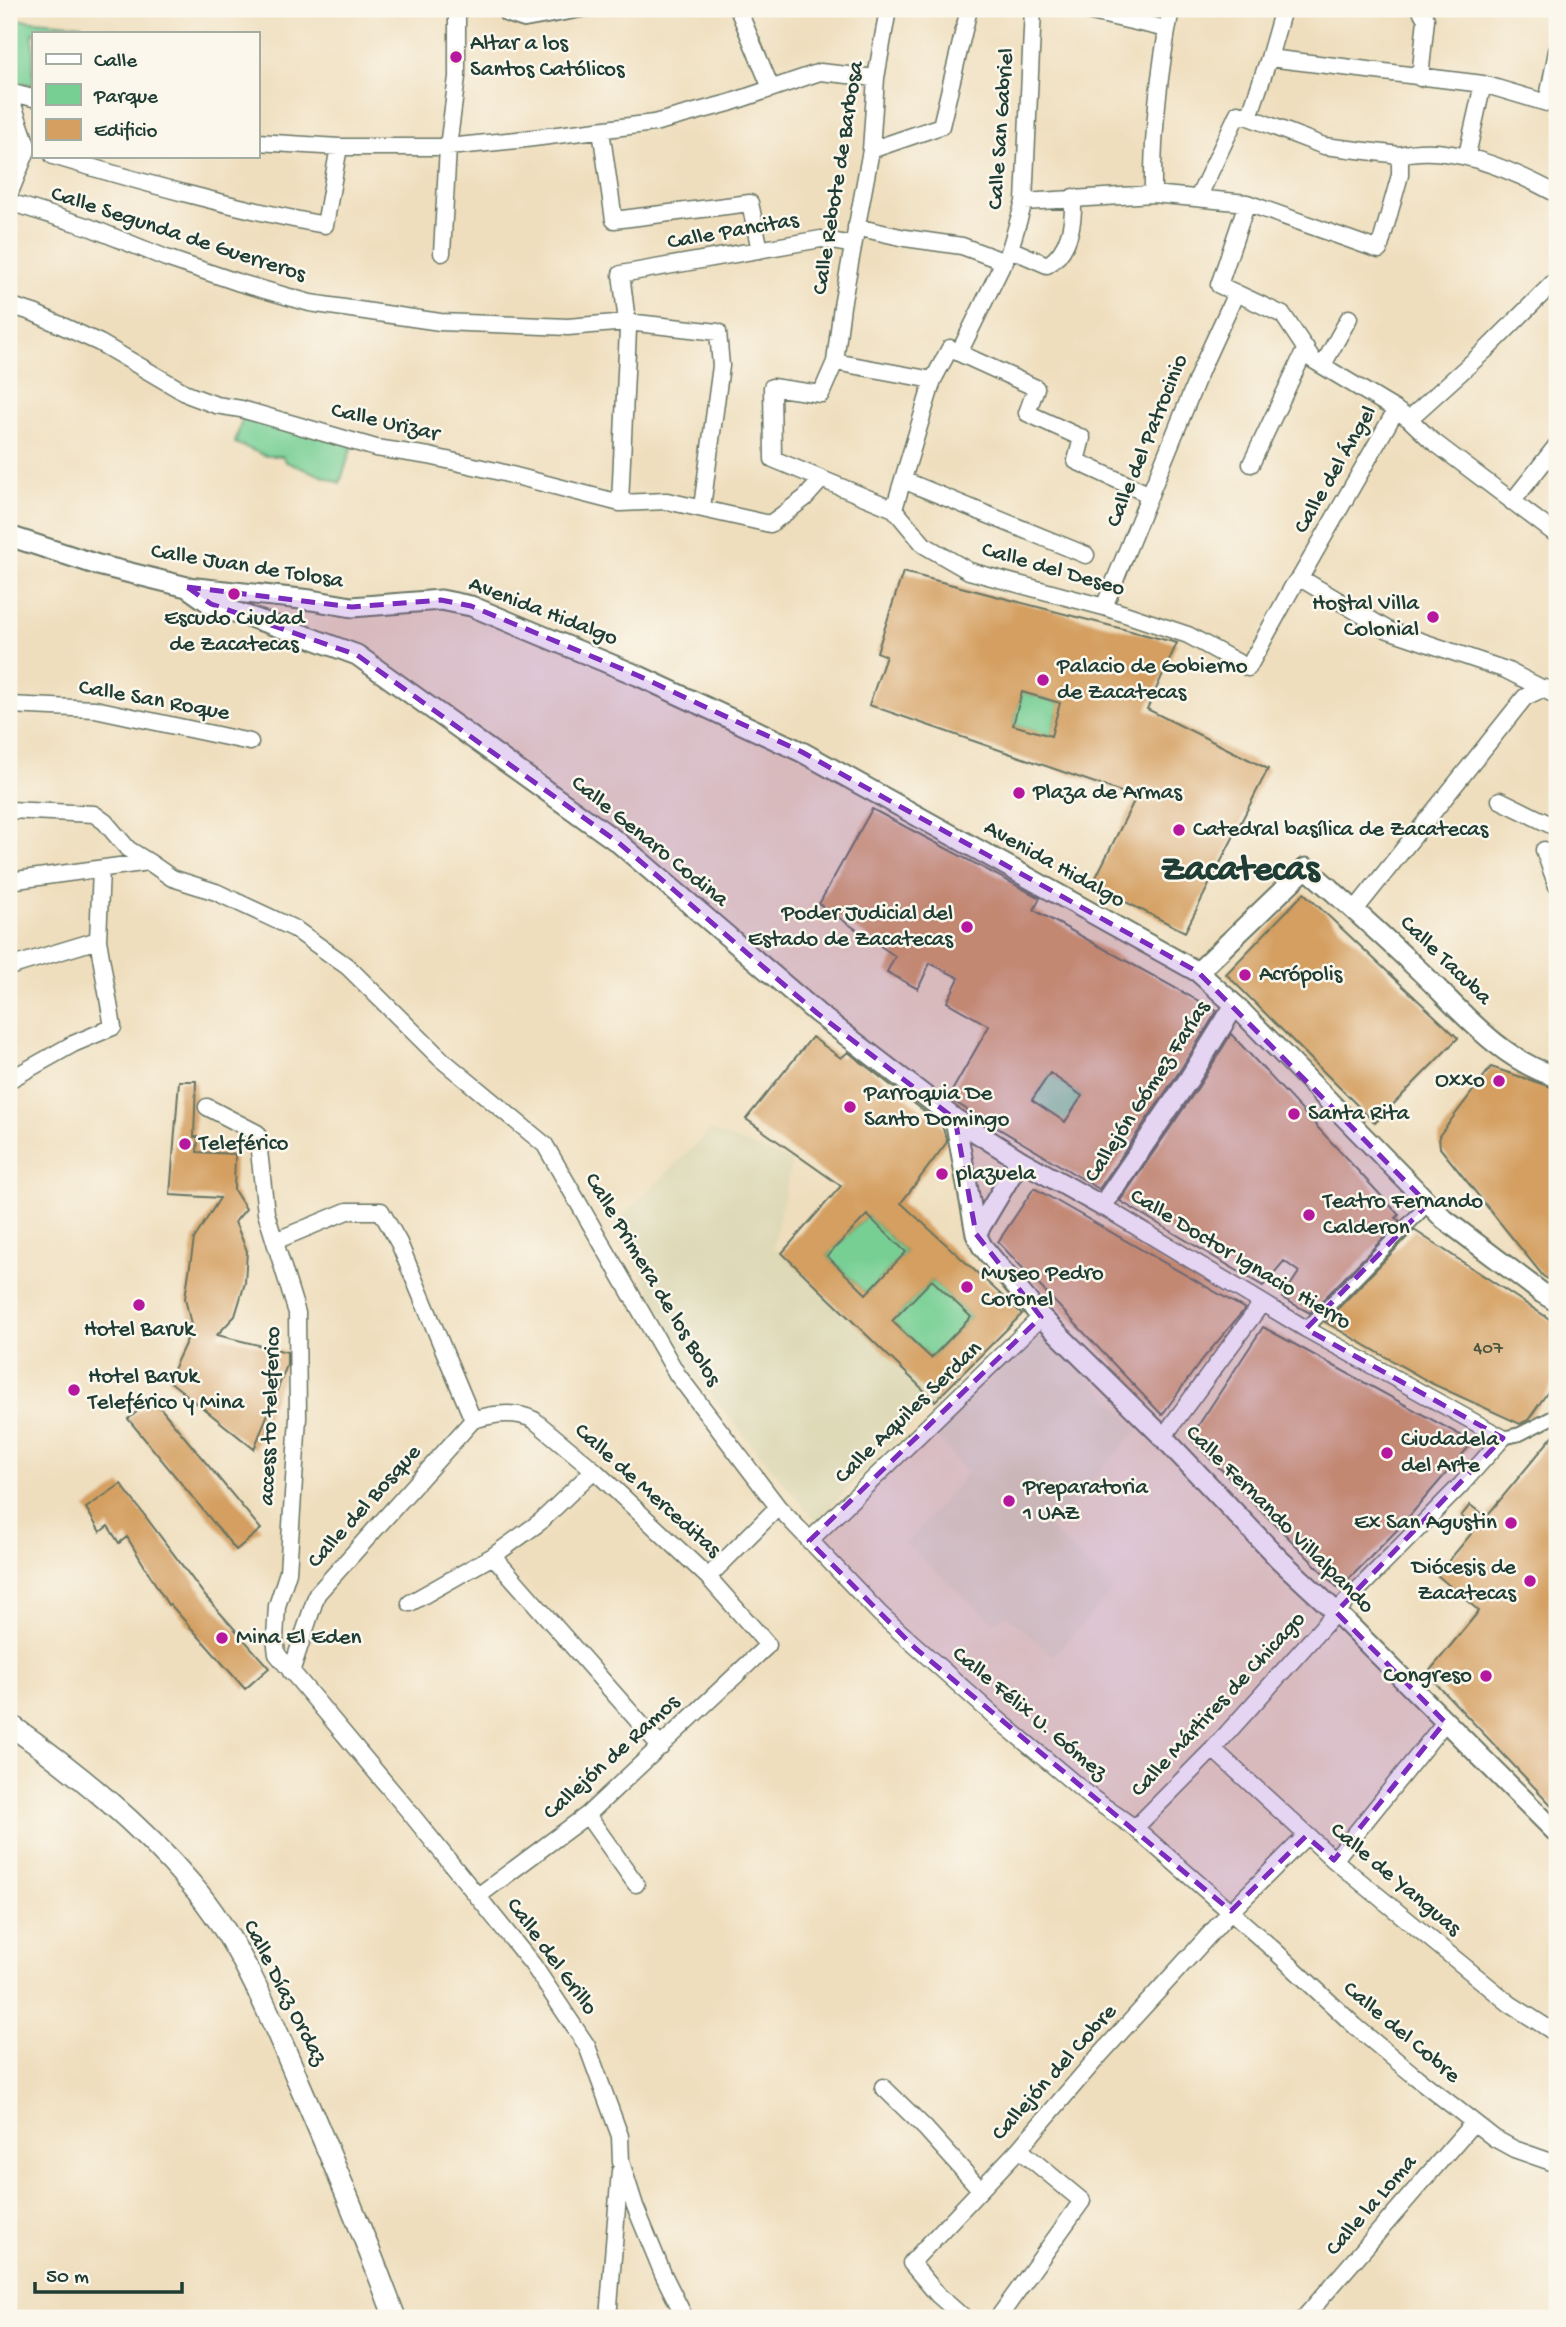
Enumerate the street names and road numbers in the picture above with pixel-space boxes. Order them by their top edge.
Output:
street label: Calle San Gabriel [983,47,1021,211]
street label: Calle Rebote de Barbosa [807,58,871,297]
street label: Calle Segunda de Guerreros [47,181,309,289]
street label: Calle Pancitas [665,207,801,257]
street label: Calle del Patrocinio [1101,351,1195,531]
street label: Calle Urizar [328,397,444,449]
street label: Calle del Ángel [1288,401,1383,539]
street label: Calle del Deseo [978,537,1128,603]
street label: Calle Juan de Tolosa [149,538,346,596]
street label: Avenida Hidalgo [465,571,621,653]
street label: Calle San Roque [76,674,233,728]
street label: Calle Genaro Codina [565,770,734,915]
street label: Avenida Hidalgo [979,815,1130,915]
street label: Calle Tacuba [1393,910,1498,1012]
street label: Callejón Gómez Farías [1079,996,1217,1188]
street label: Calle Primera de los Bolos [578,1168,727,1392]
street label: Calle Doctor Ignacio Hierro [1125,1183,1355,1337]
street label: access to teleferico [254,1326,288,1506]
street label: Calle Aquiles Serdan [830,1336,988,1490]
street label: Calle de Merceditas [568,1418,726,1564]
street label: Calle Fernando Villalpando [1179,1420,1379,1620]
street label: Calle del Bosque [302,1439,428,1574]
street label: Calle Mártires de Chicago [1126,1607,1312,1803]
street label: Calle Félix U. Gómez [946,1641,1113,1787]
street label: Callejón de Ramos [538,1689,686,1826]
street label: Calle de Yanguas [1324,1817,1466,1943]
street label: Calle del Grillo [499,1893,603,2021]
street label: Calle Díaz Ordaz [236,1916,333,2071]
street label: Calle del Cobre [1337,1976,1466,2091]
street label: Callejón del Cobre [987,1998,1124,2147]
street label: Calle la Loma [1321,2149,1424,2262]

